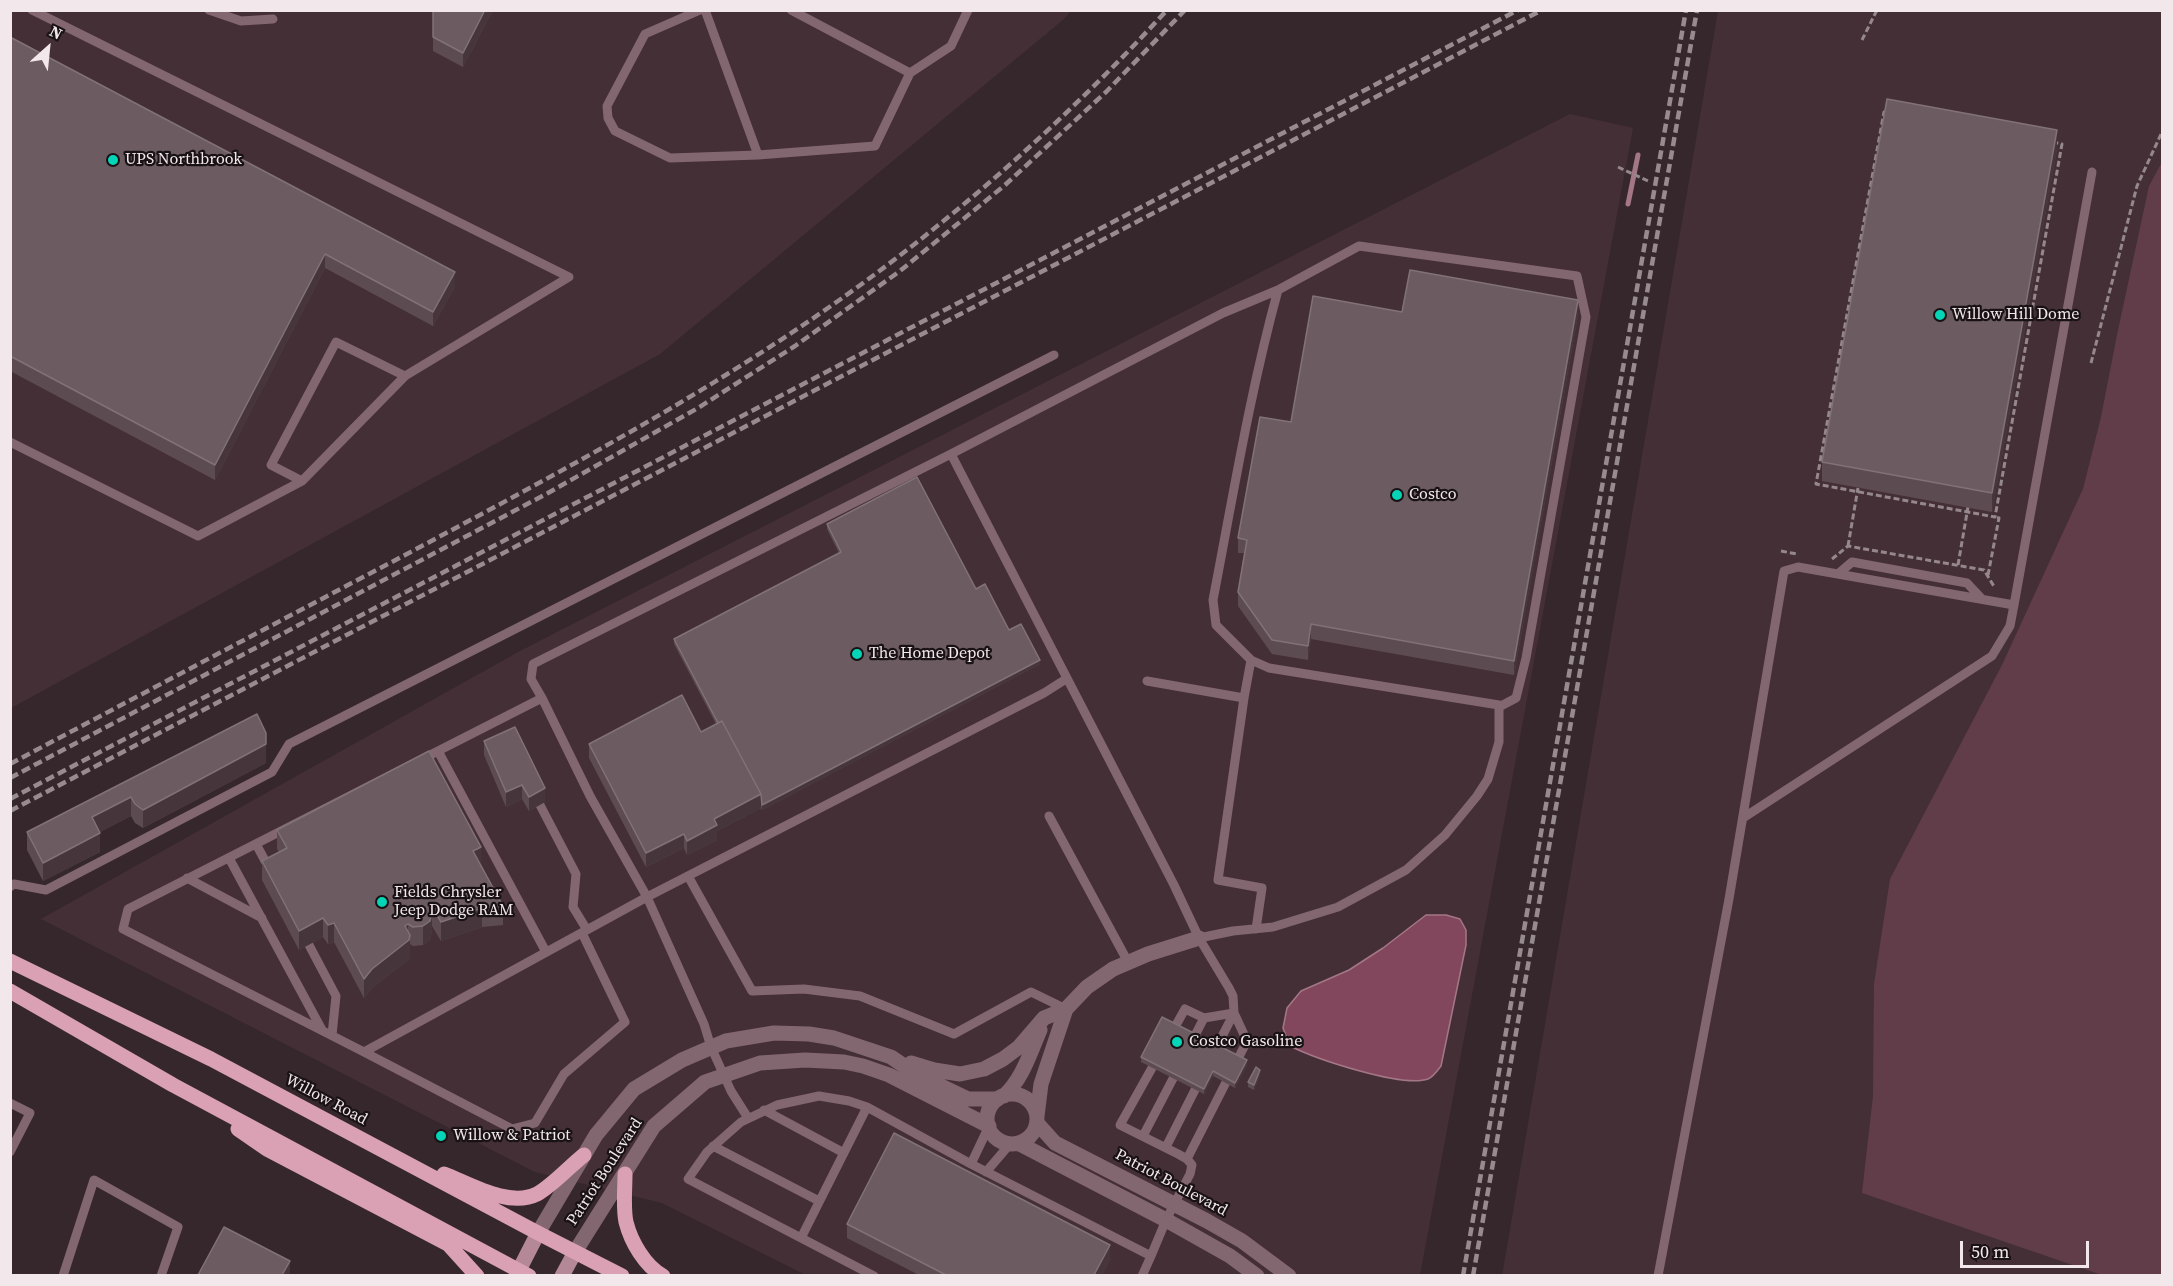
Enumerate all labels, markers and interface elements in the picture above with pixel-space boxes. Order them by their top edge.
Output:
north arrow [18,18,78,78]
text: N [46,20,66,44]
place label: UPS Northbrook [125,150,242,170]
marker: UPS Northbrook [106,153,120,167]
place label: Willow Hill Dome [1952,305,2079,325]
marker: Willow Hill Dome [1933,308,1947,322]
place label: Costco [1409,485,1457,505]
marker: Costco [1390,488,1404,502]
place label: The Home Depot [869,644,990,664]
marker: The Home Depot [850,647,864,661]
place label: Fields Chrysler Jeep Dodge RAM [394,883,513,921]
marker: Fields Chrysler Jeep Dodge RAM [375,895,389,909]
place label: Costco Gasoline [1189,1032,1302,1052]
marker: Costco Gasoline [1170,1035,1184,1049]
street label: Willow Road [282,1070,370,1130]
street label: Patriot Boulevard [563,1115,647,1229]
place label: Willow & Patriot [453,1126,570,1146]
marker: Willow & Patriot [434,1129,448,1143]
street label: Patriot Boulevard [1112,1145,1230,1221]
scale bar [1963,1229,2092,1267]
text: 50 m [1971,1239,2009,1264]

